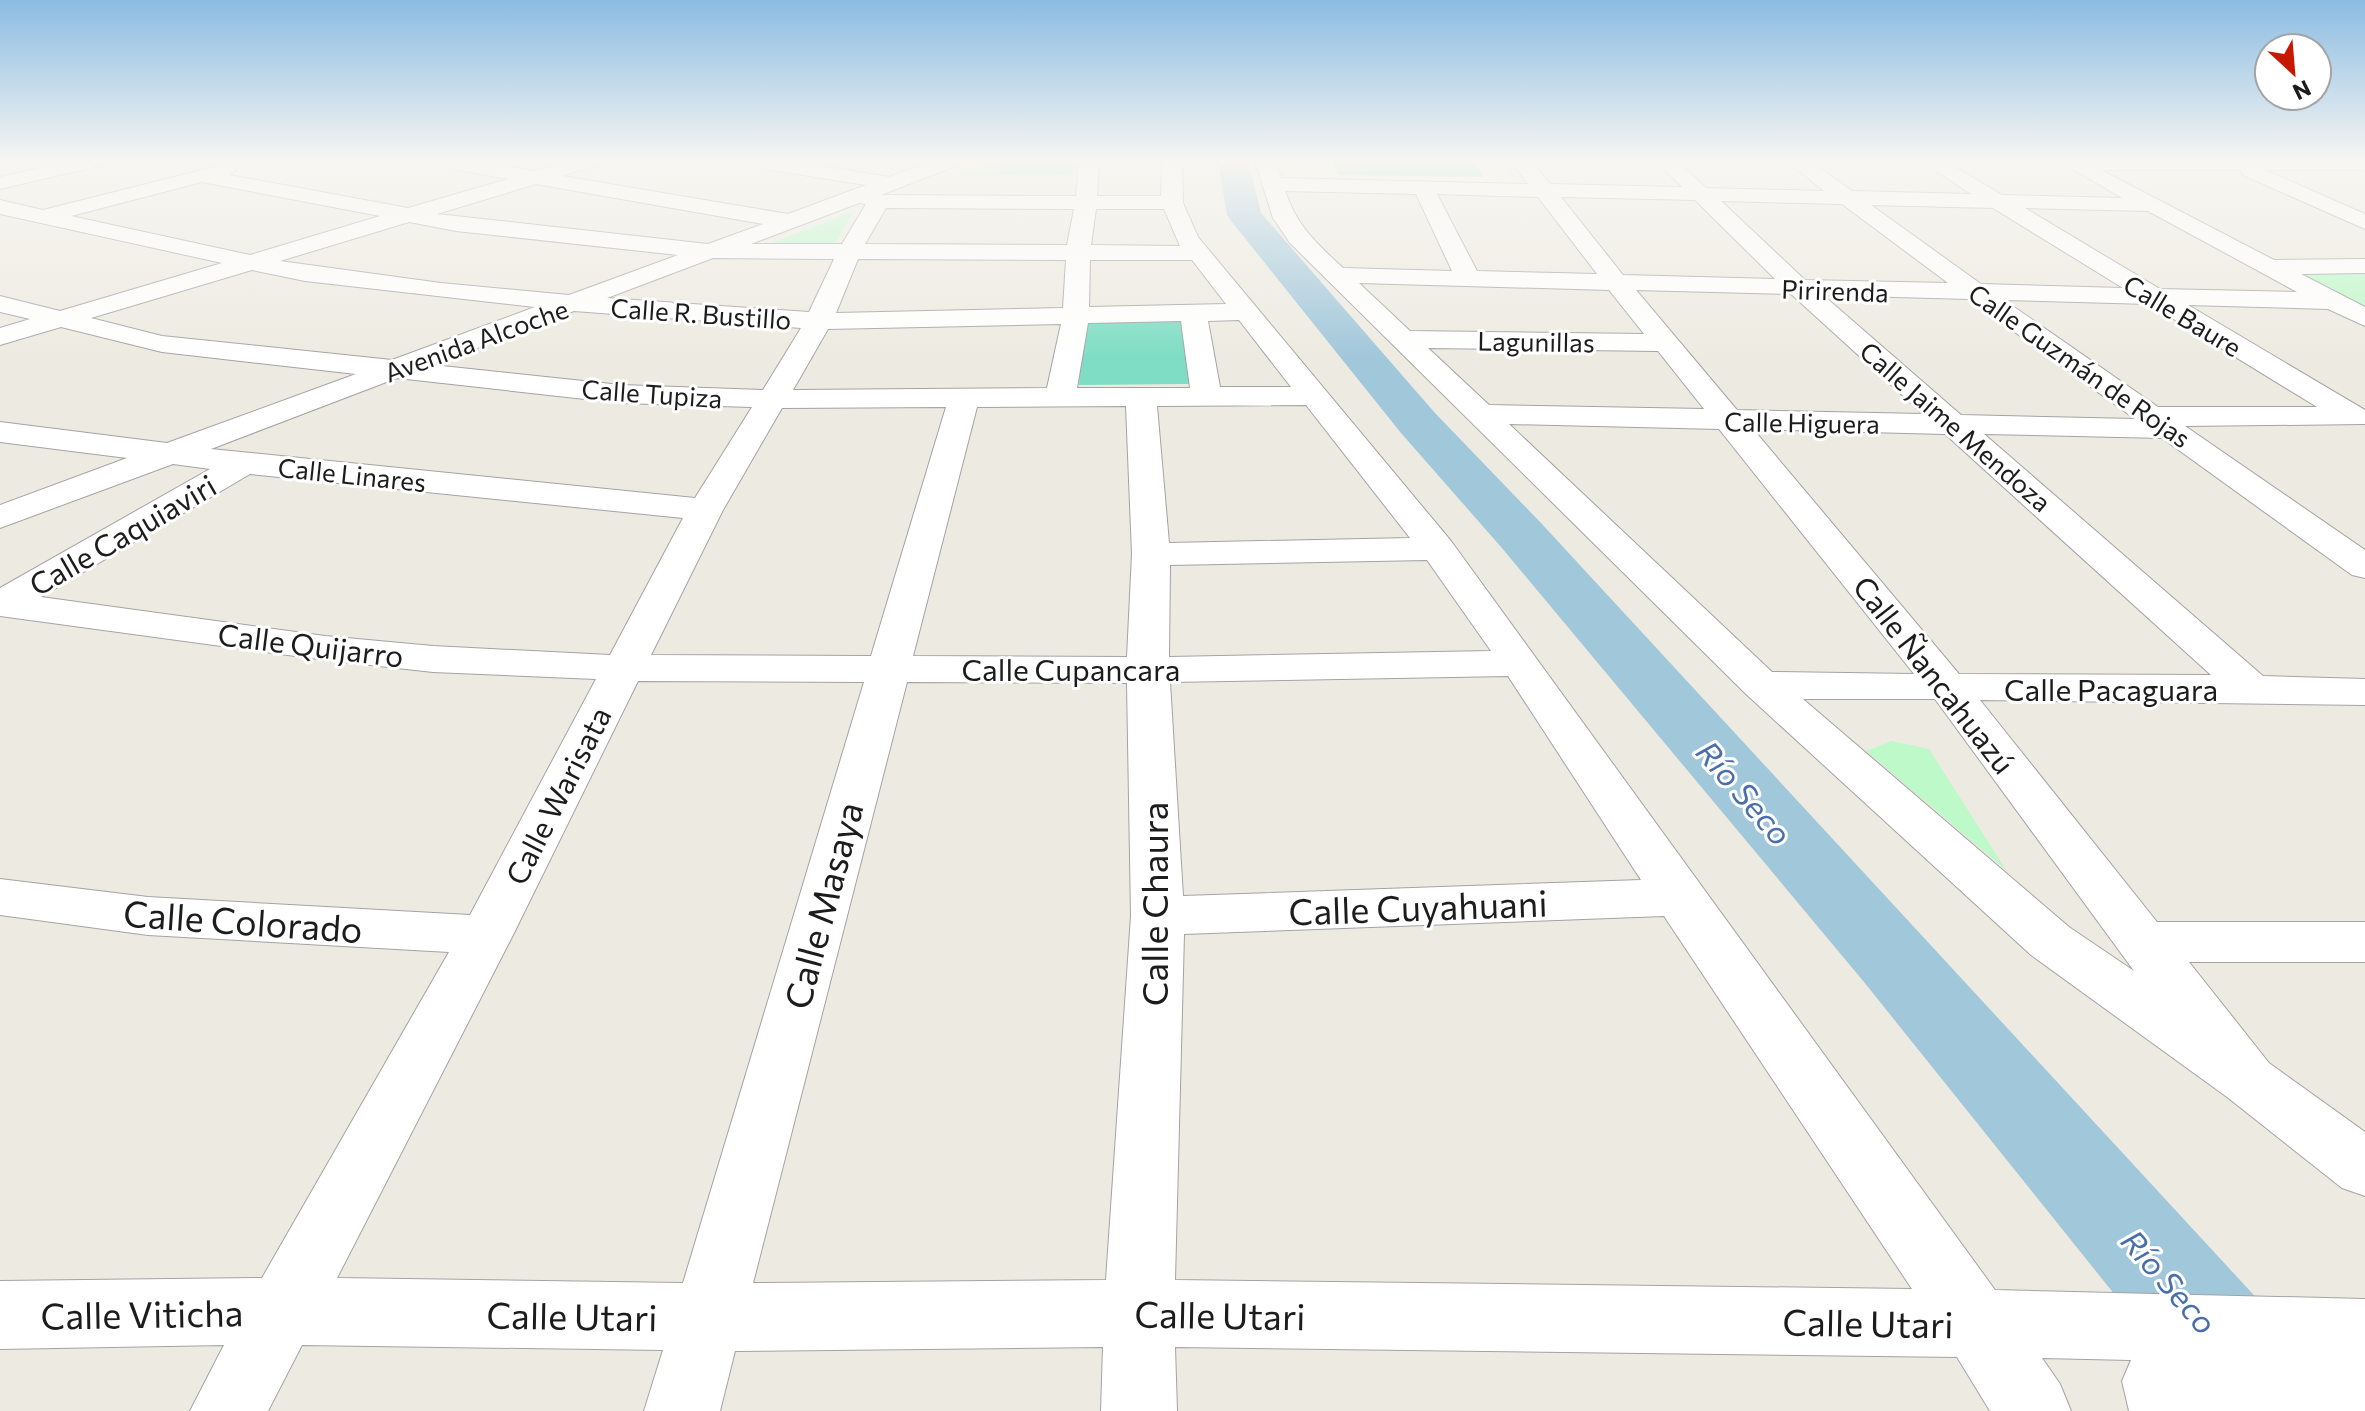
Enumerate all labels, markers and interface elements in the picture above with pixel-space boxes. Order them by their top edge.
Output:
north arrow [2253,32,2333,112]
text: N [2289,75,2315,106]
street label: Calle Baure [2118,268,2248,362]
street label: Pirirenda [1781,273,1889,307]
street label: Calle Guzmán de Rojas [1963,277,2197,453]
street label: Calle R. Bustillo [610,291,792,335]
street label: Avenida Alcoche [380,292,572,388]
street label: Lagunillas [1477,324,1595,358]
street label: Calle Jaime Mendoza [1854,335,2058,517]
street label: Calle Tupiza [581,373,723,413]
street label: Calle Higuera [1724,405,1880,439]
street label: Calle Linares [276,451,428,497]
street label: Calle Caquiaviri [22,466,222,602]
street label: Calle Ñancahuazú [1846,568,2024,780]
street label: Calle Quijarro [216,614,406,674]
street label: Calle Cupancara [962,650,1180,687]
street label: Calle Pacaguara [2004,670,2218,707]
street label: Calle Warisata [496,700,618,890]
water label: Río Seco [1689,732,1801,852]
street label: Calle Masaya [773,797,871,1013]
street label: Calle Chaura [1131,802,1175,1006]
street label: Calle Cuyahuani [1288,879,1548,933]
street label: Calle Colorado [122,890,364,950]
water label: Río Seco [2114,1221,2226,1341]
street label: Calle Viticha [40,1289,244,1337]
street label: Calle Utari [1134,1291,1306,1337]
street label: Calle Utari [486,1292,658,1338]
street label: Calle Utari [1782,1299,1954,1345]

